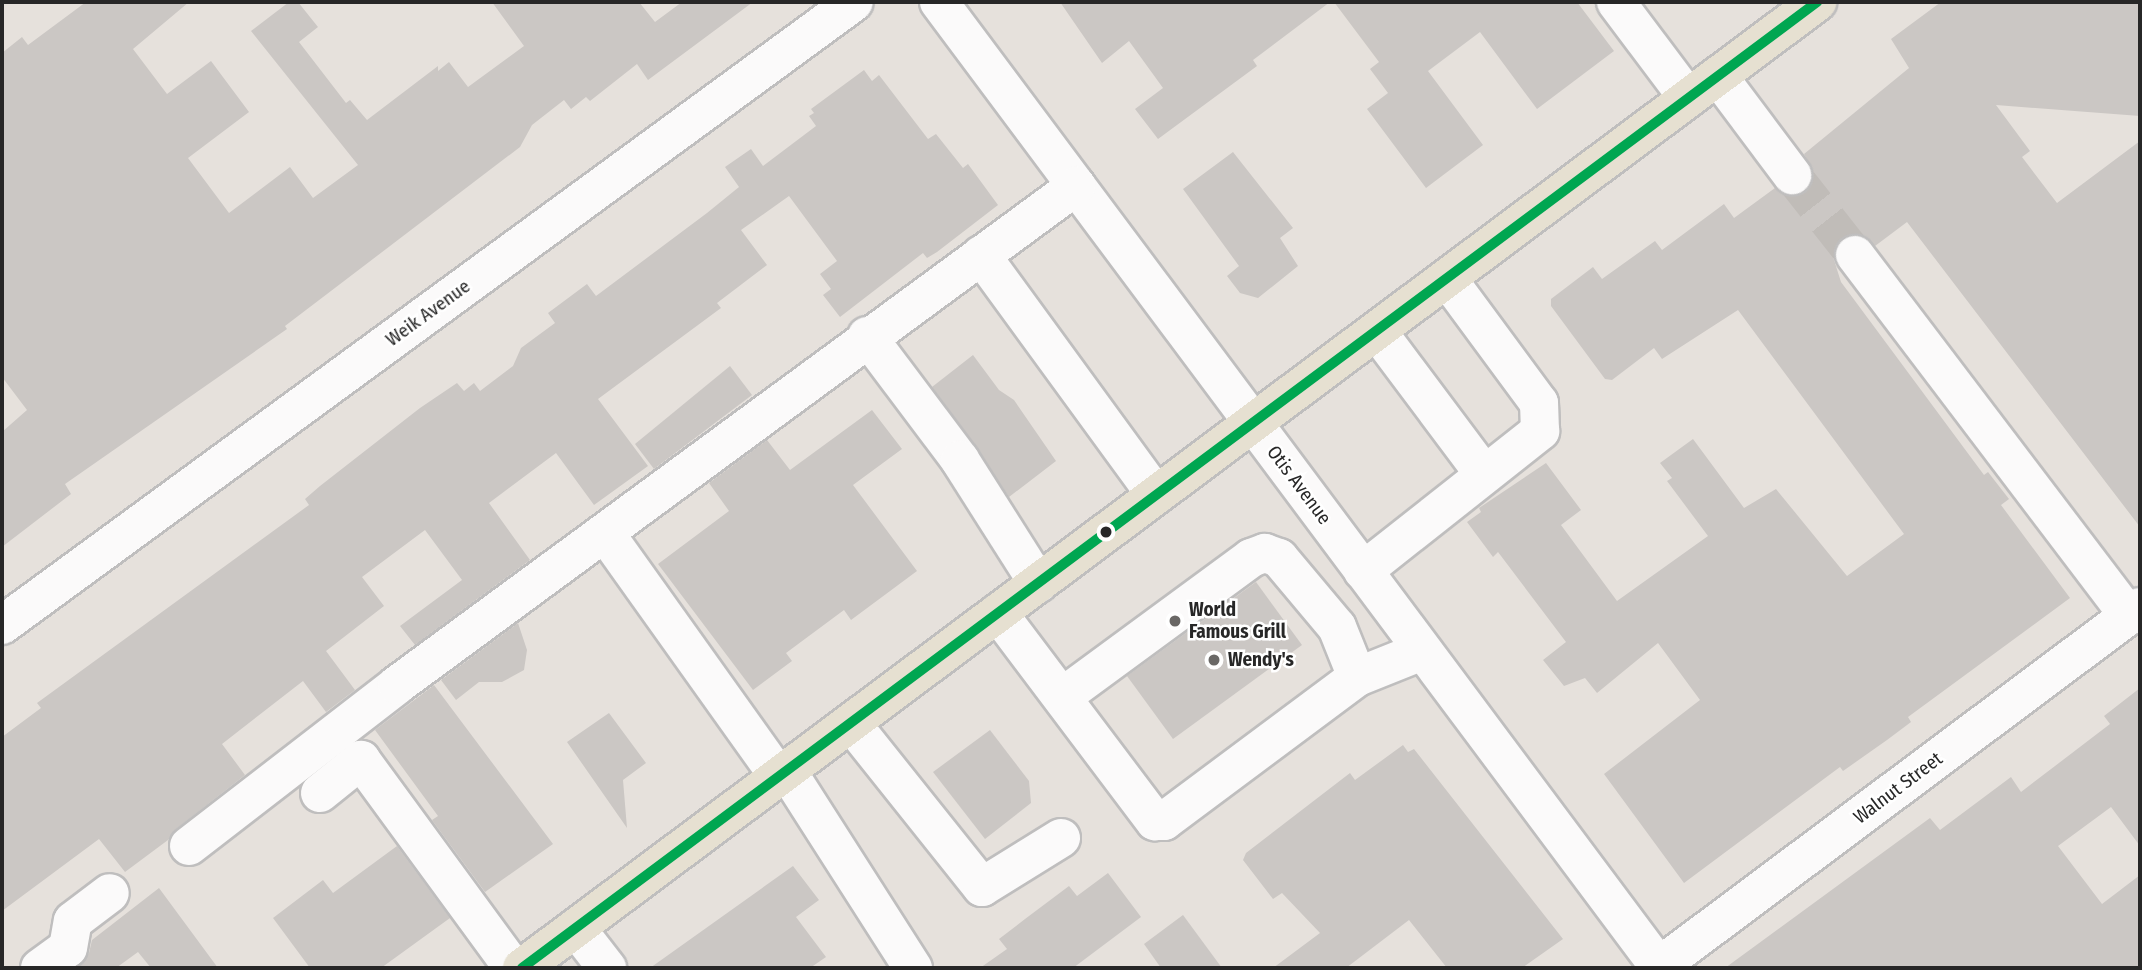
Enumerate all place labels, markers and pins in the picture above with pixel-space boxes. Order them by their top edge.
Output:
unlabelled marker [1099,525,1113,539]
place label: World Famous Grill [1189,599,1286,643]
marker: World Famous Grill [1167,613,1183,629]
place label: Wendy's [1228,649,1294,671]
marker: Wendy's [1206,652,1222,668]

